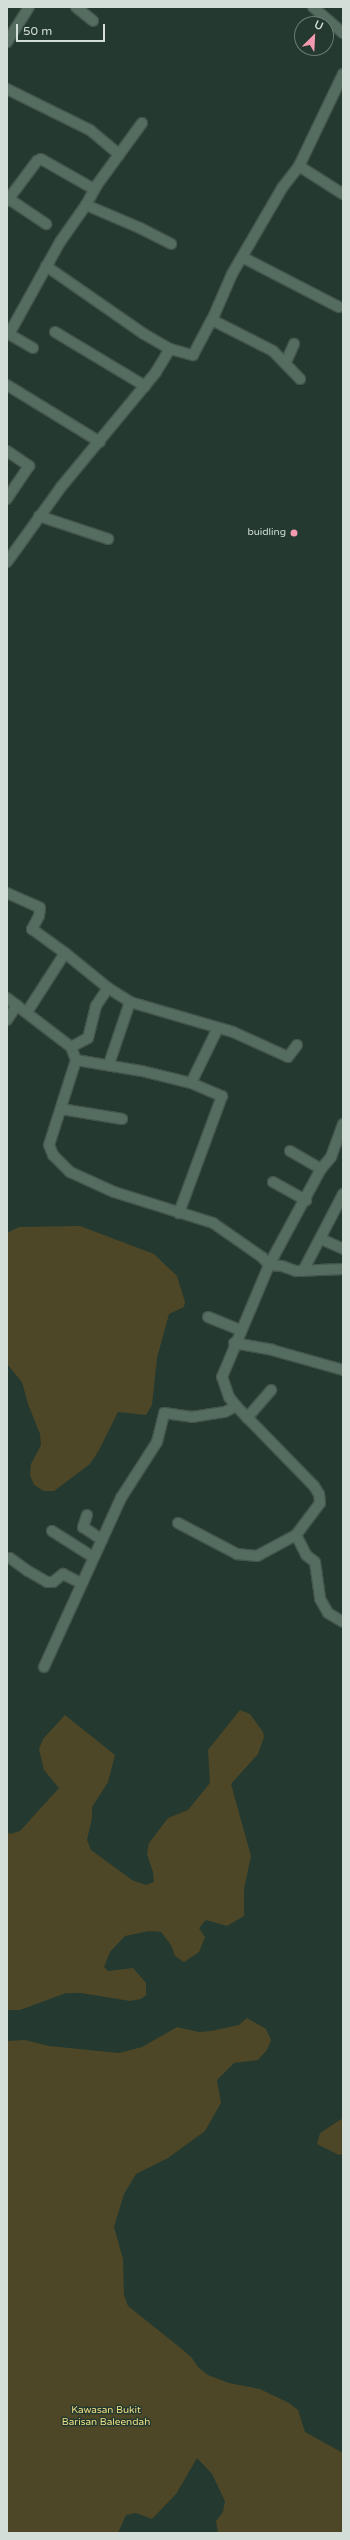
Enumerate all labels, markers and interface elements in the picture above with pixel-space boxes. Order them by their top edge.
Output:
scale bar [18,16,107,42]
north arrow [294,16,334,56]
text: U [312,18,325,33]
text: 50 m [23,24,52,38]
place label: buidling [247,527,286,539]
marker: buidling [289,528,299,538]
park label: Kawasan Bukit Barisan Baleendah [62,2404,150,2428]

